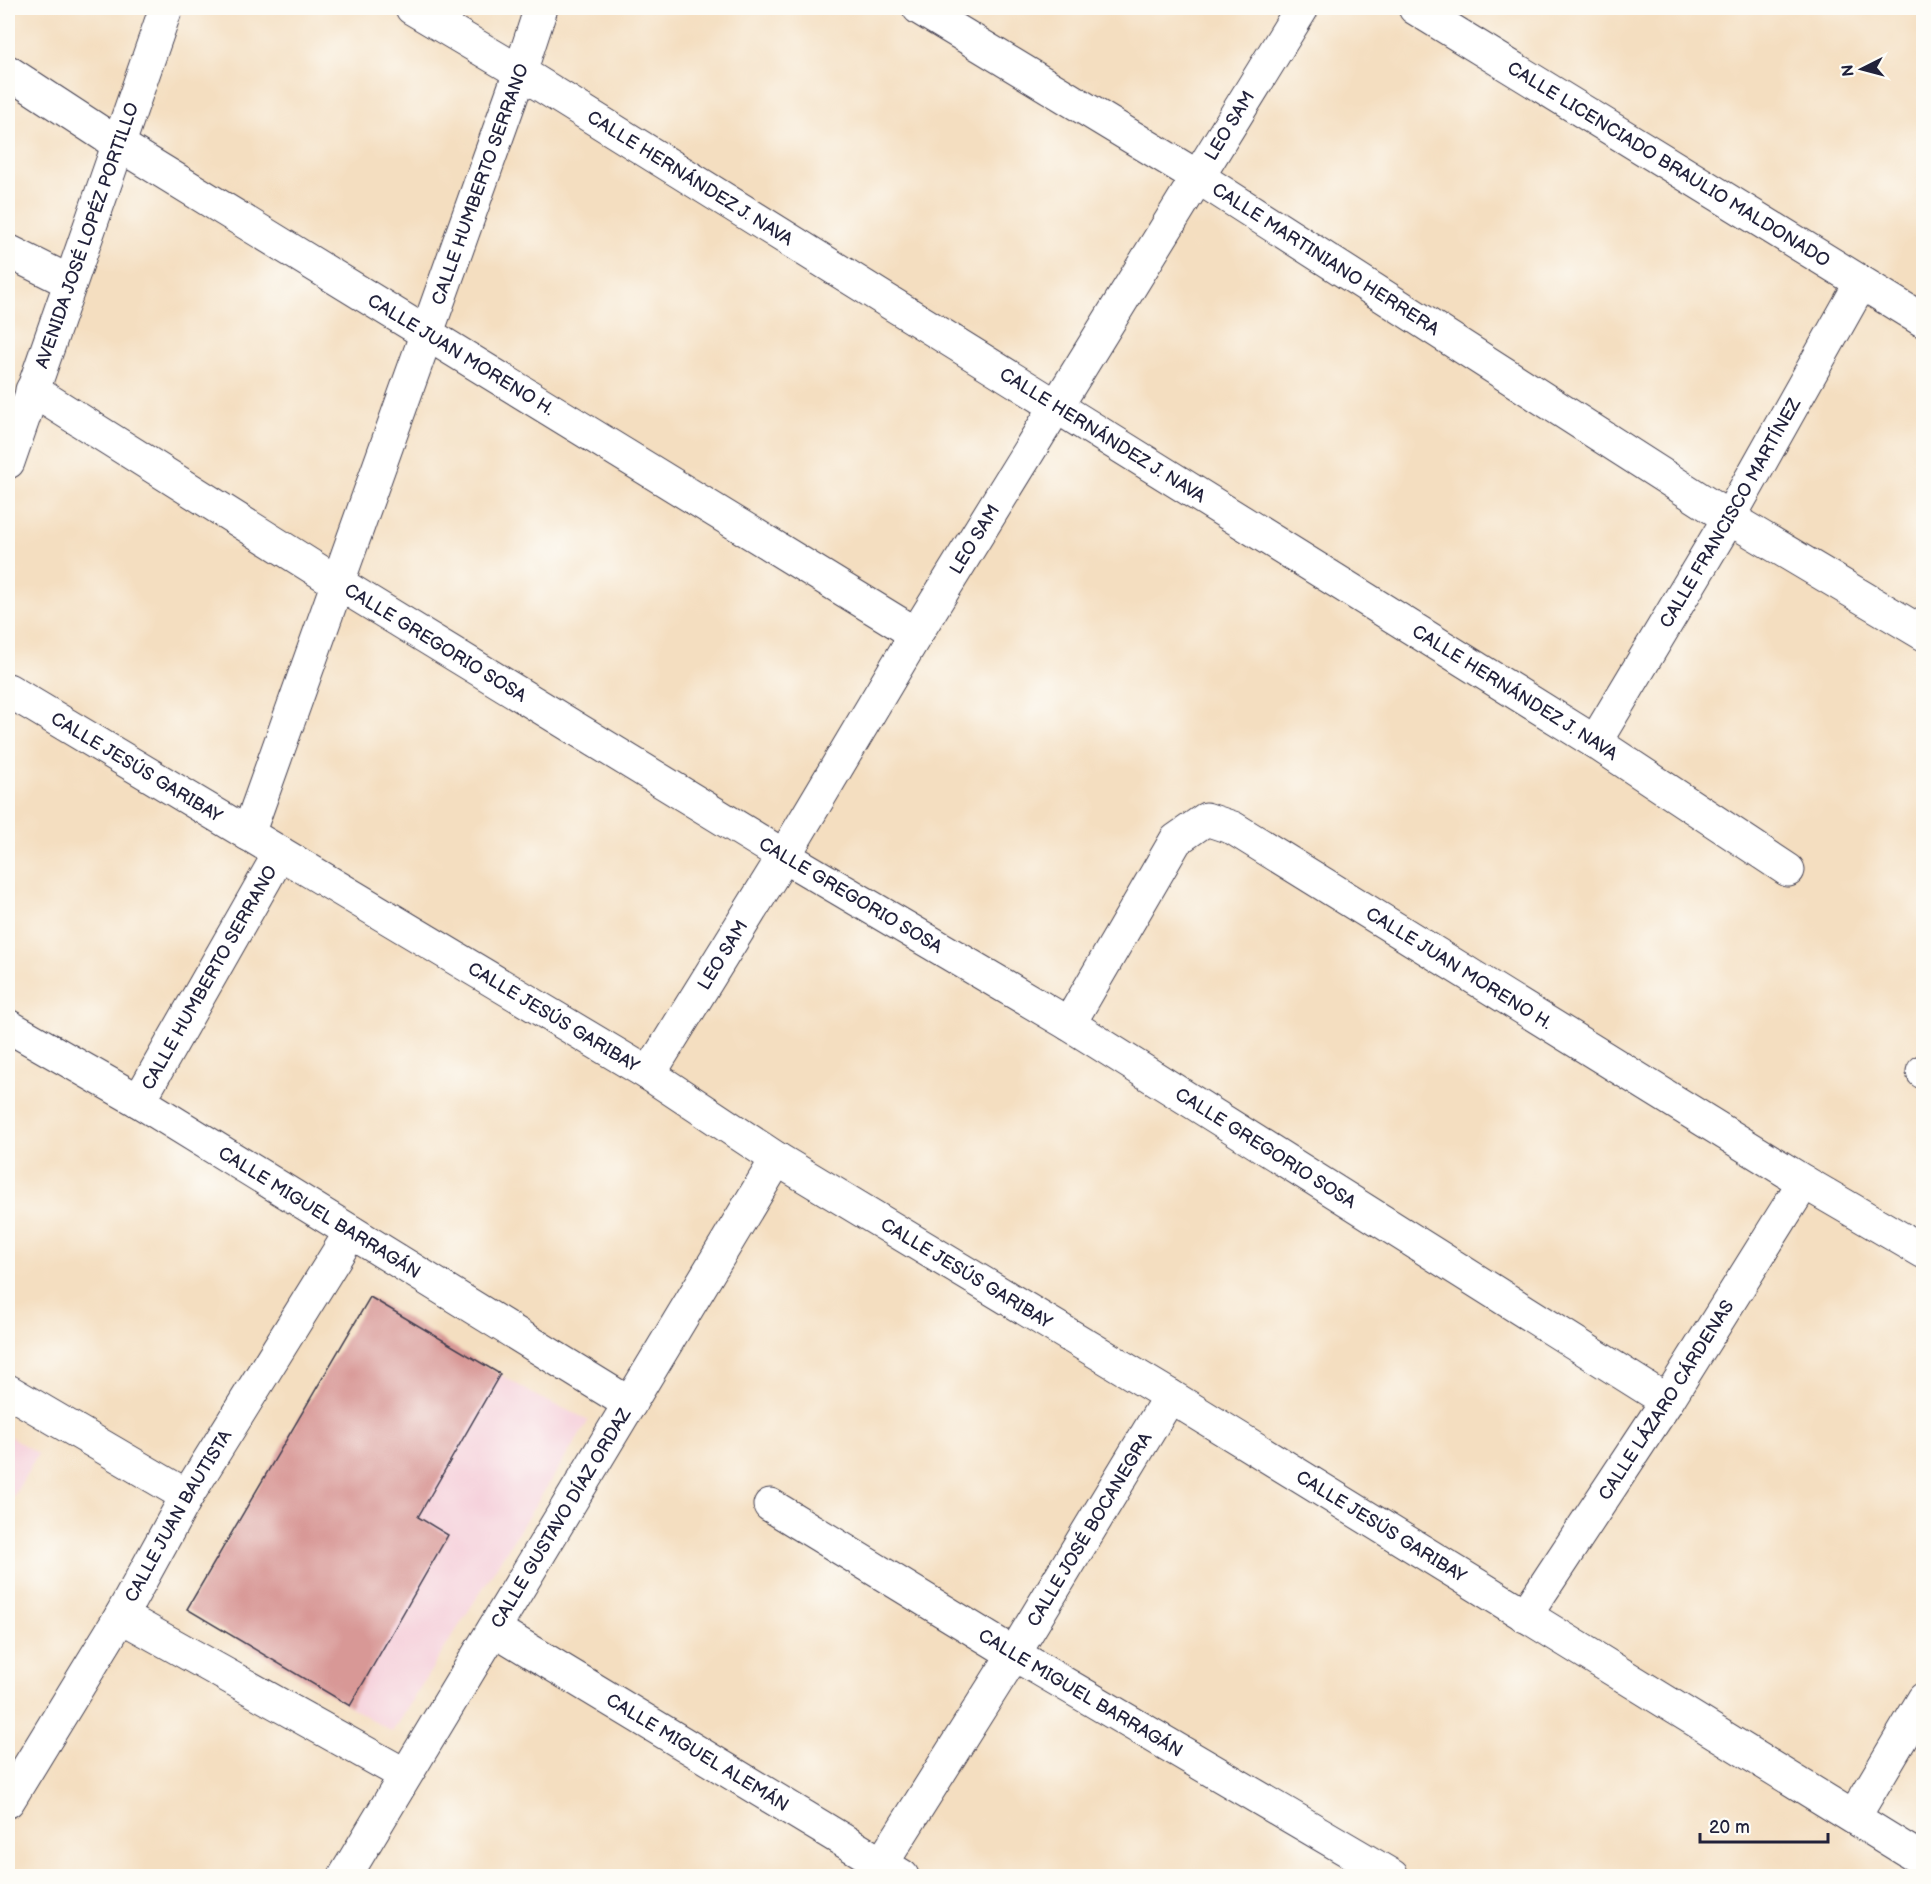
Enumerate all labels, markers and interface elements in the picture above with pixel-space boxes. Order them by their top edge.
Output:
north arrow [1832,39,1892,99]
street label: CALLE LICENCIADO BRAULIO MALDONADO [1503,57,1834,272]
street label: CALLE HUMBERTO SERRANO [428,61,533,308]
text: N [1838,63,1859,77]
street label: LEO SAM [1201,87,1259,164]
street label: AVENIDA JOSÉ LOPÉZ PORTILLO [31,100,143,371]
street label: CALLE HERNÁNDEZ J. NAVA [583,107,797,250]
street label: CALLE MARTINIANO HERRERA [1208,179,1443,340]
street label: CALLE JUAN MORENO H. [364,290,558,420]
street label: CALLE HERNÁNDEZ J. NAVA [996,364,1209,507]
street label: CALLE FRANCISCO MARTÍNEZ [1656,394,1805,632]
street label: LEO SAM [946,501,1004,578]
street label: CALLE GREGORIO SOSA [340,579,530,707]
street label: CALLE HERNÁNDEZ J. NAVA [1408,621,1621,765]
street label: CALLE JESÚS GARIBAY [47,708,226,827]
street label: CALLE GREGORIO SOSA [755,833,946,958]
street label: CALLE HUMBERTO SERRANO [138,862,282,1094]
street label: CALLE JUAN MORENO H. [1362,903,1556,1034]
street label: LEO SAM [694,917,753,994]
street label: CALLE JESÚS GARIBAY [464,958,643,1077]
street label: CALLE GREGORIO SOSA [1171,1084,1360,1213]
street label: CALLE MIGUEL BARRAGÁN [214,1143,424,1283]
street label: CALLE JESÚS GARIBAY [877,1214,1056,1333]
street label: CALLE LÁZARO CÁRDENAS [1595,1296,1738,1504]
street label: CALLE GUSTAVO DÍAZ ORDAZ [487,1404,635,1632]
street label: CALLE JUAN BAUTISTA [121,1426,236,1606]
street label: CALLE JOSÉ BOCANEGRA [1023,1429,1156,1631]
street label: CALLE JESÚS GARIBAY [1292,1466,1470,1587]
street label: CALLE MIGUEL BARRAGÁN [974,1625,1186,1762]
street label: CALLE MIGUEL ALEMÁN [602,1689,792,1816]
scale bar [1700,1806,1828,1844]
text: 20 m [1709,1817,1750,1838]

